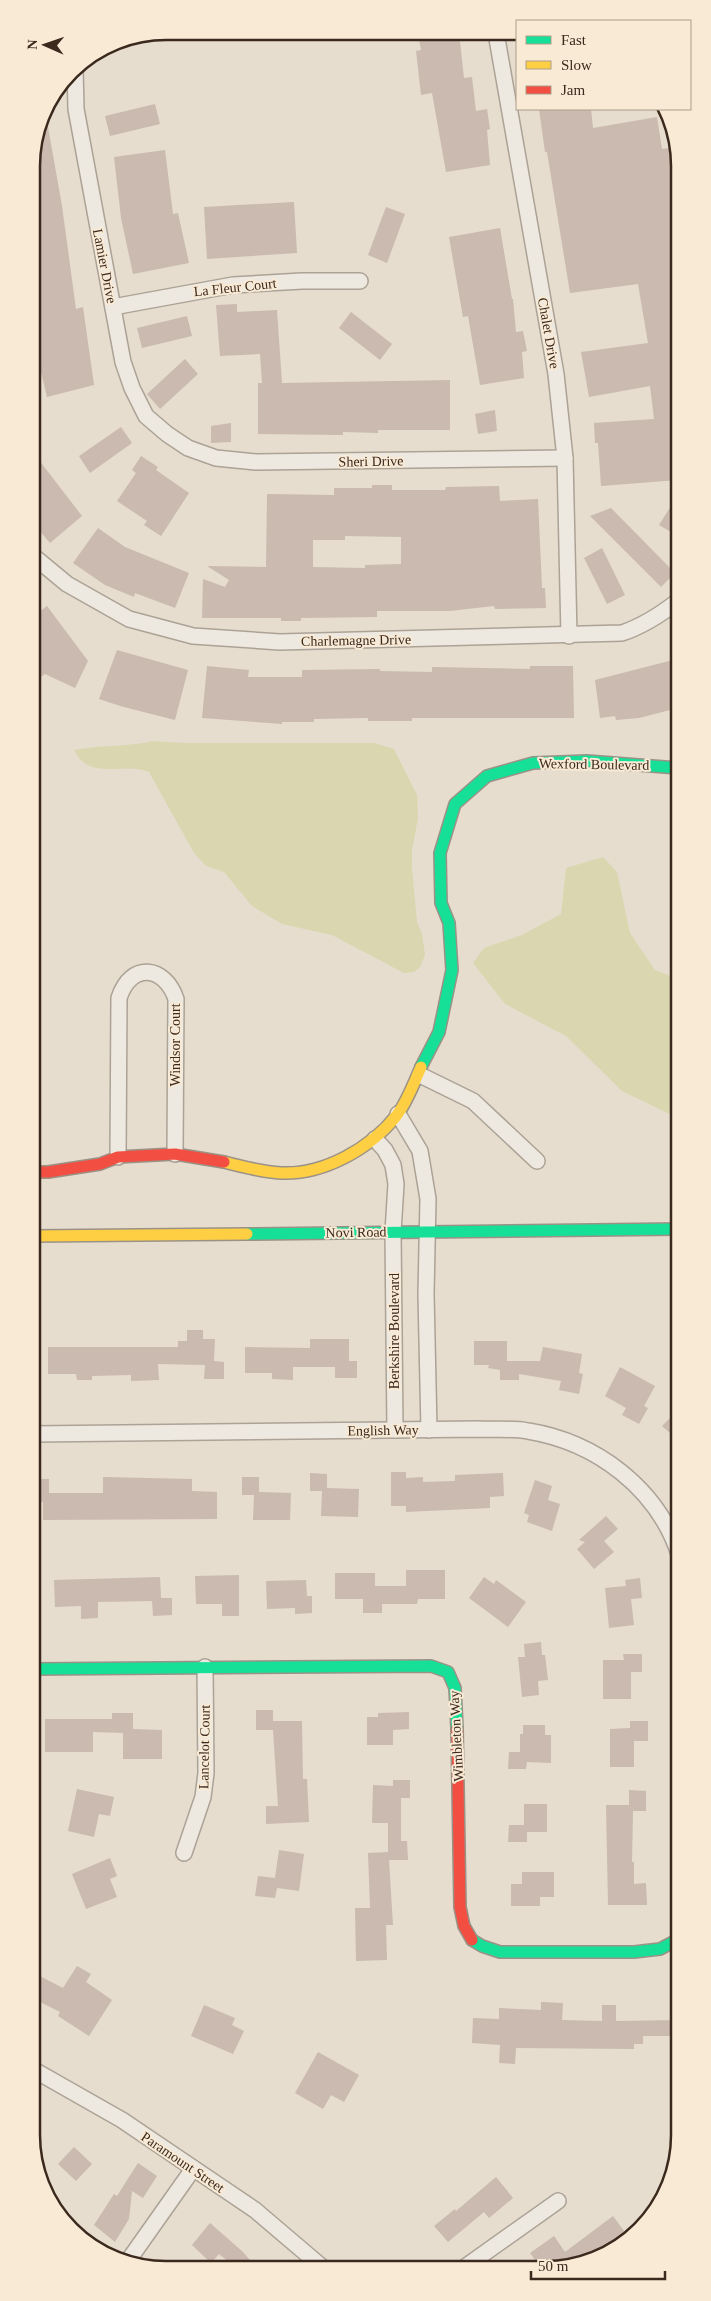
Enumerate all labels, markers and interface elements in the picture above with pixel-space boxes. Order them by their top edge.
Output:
north arrow [20,20,70,70]
legend [516,20,691,110]
text: Fast [561,32,587,48]
text: N [25,39,40,50]
text: Slow [561,57,592,73]
text: Jam [561,82,585,98]
street label: Lamier Drive [90,227,119,305]
street label: La Fleur Court [193,276,277,299]
street label: Chalet Drive [535,296,562,370]
street label: Sheri Drive [338,453,404,470]
street label: Charlemagne Drive [301,632,411,649]
street label: Wexford Boulevard [539,756,649,773]
street label: Windsor Court [168,1003,183,1087]
street label: Novi Road [325,1224,387,1241]
street label: Berkshire Boulevard [387,1273,402,1389]
street label: English Way [347,1422,419,1439]
street label: Wimbleton Way [447,1690,466,1782]
street label: Lancelot Court [196,1705,213,1789]
street label: Paramount Street [138,2129,227,2196]
scale bar [531,2248,665,2280]
text: 50 m [538,2258,569,2274]

